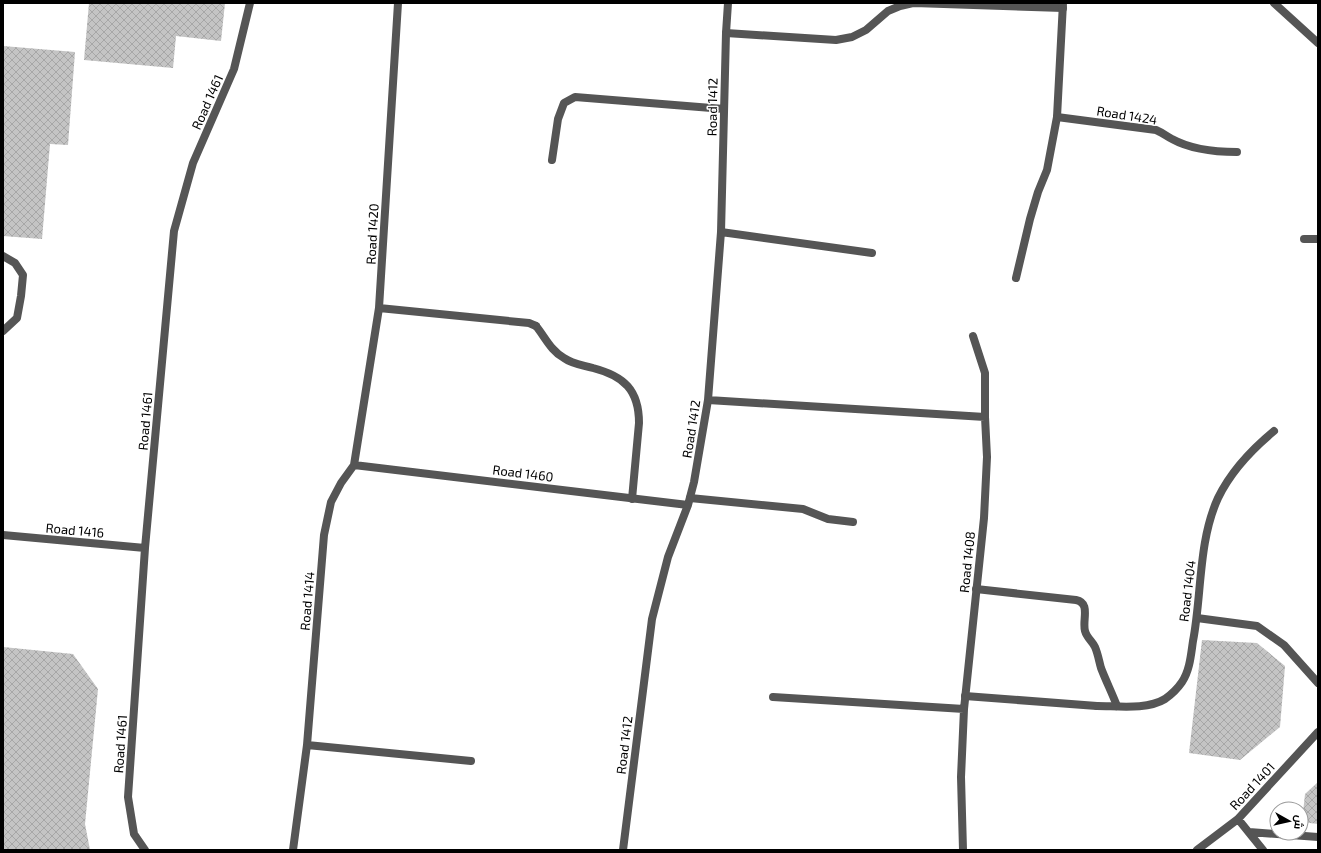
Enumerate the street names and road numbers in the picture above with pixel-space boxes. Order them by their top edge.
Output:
street label: Road 1461 [188,72,226,132]
street label: Road 1412 [703,78,721,136]
street label: Road 1424 [1095,102,1159,128]
street label: Road 1420 [362,203,382,265]
street label: Road 1461 [134,391,156,451]
street label: Road 1412 [679,399,703,459]
street label: Road 1460 [492,461,554,485]
street label: Road 1416 [45,519,105,541]
street label: Road 1408 [956,530,978,594]
street label: Road 1404 [1175,559,1199,623]
street label: Road 1414 [296,571,318,631]
street label: Road 1461 [110,714,130,774]
street label: Road 1412 [612,715,636,775]
street label: Road 1401 [1226,759,1278,813]

